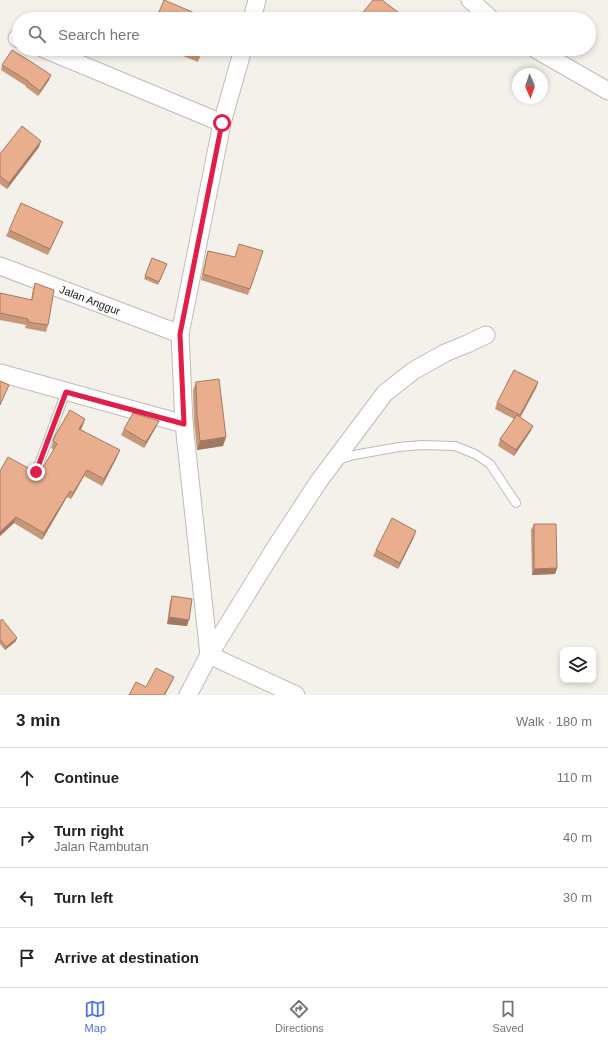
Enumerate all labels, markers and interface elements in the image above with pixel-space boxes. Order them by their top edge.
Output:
search box [12,12,596,56]
icon: search [26,23,48,45]
text: Search here [58,26,140,43]
north arrow [512,68,548,104]
route start [213,114,231,132]
street label: Jalan Anggur [58,283,122,317]
route end [27,463,45,481]
map controls [560,647,596,683]
button: layers [560,647,596,683]
text: 3 min [16,711,60,730]
text: Walk · 180 m [516,714,592,729]
icon: ahead [16,767,38,789]
text: Continue [54,769,119,786]
text: 110 m [557,770,592,785]
text: Turn right [54,822,124,839]
icon: right [16,827,38,849]
text: 40 m [563,830,592,845]
text: Jalan Rambutan [54,839,149,854]
icon: left [16,887,38,909]
text: Turn left [54,889,113,906]
text: 30 m [563,890,592,905]
icon: arrive [16,947,38,969]
text: Arrive at destination [54,949,199,966]
tab: Map [84,998,106,1034]
tab: Directions [275,998,324,1034]
tab: Saved [492,998,524,1034]

